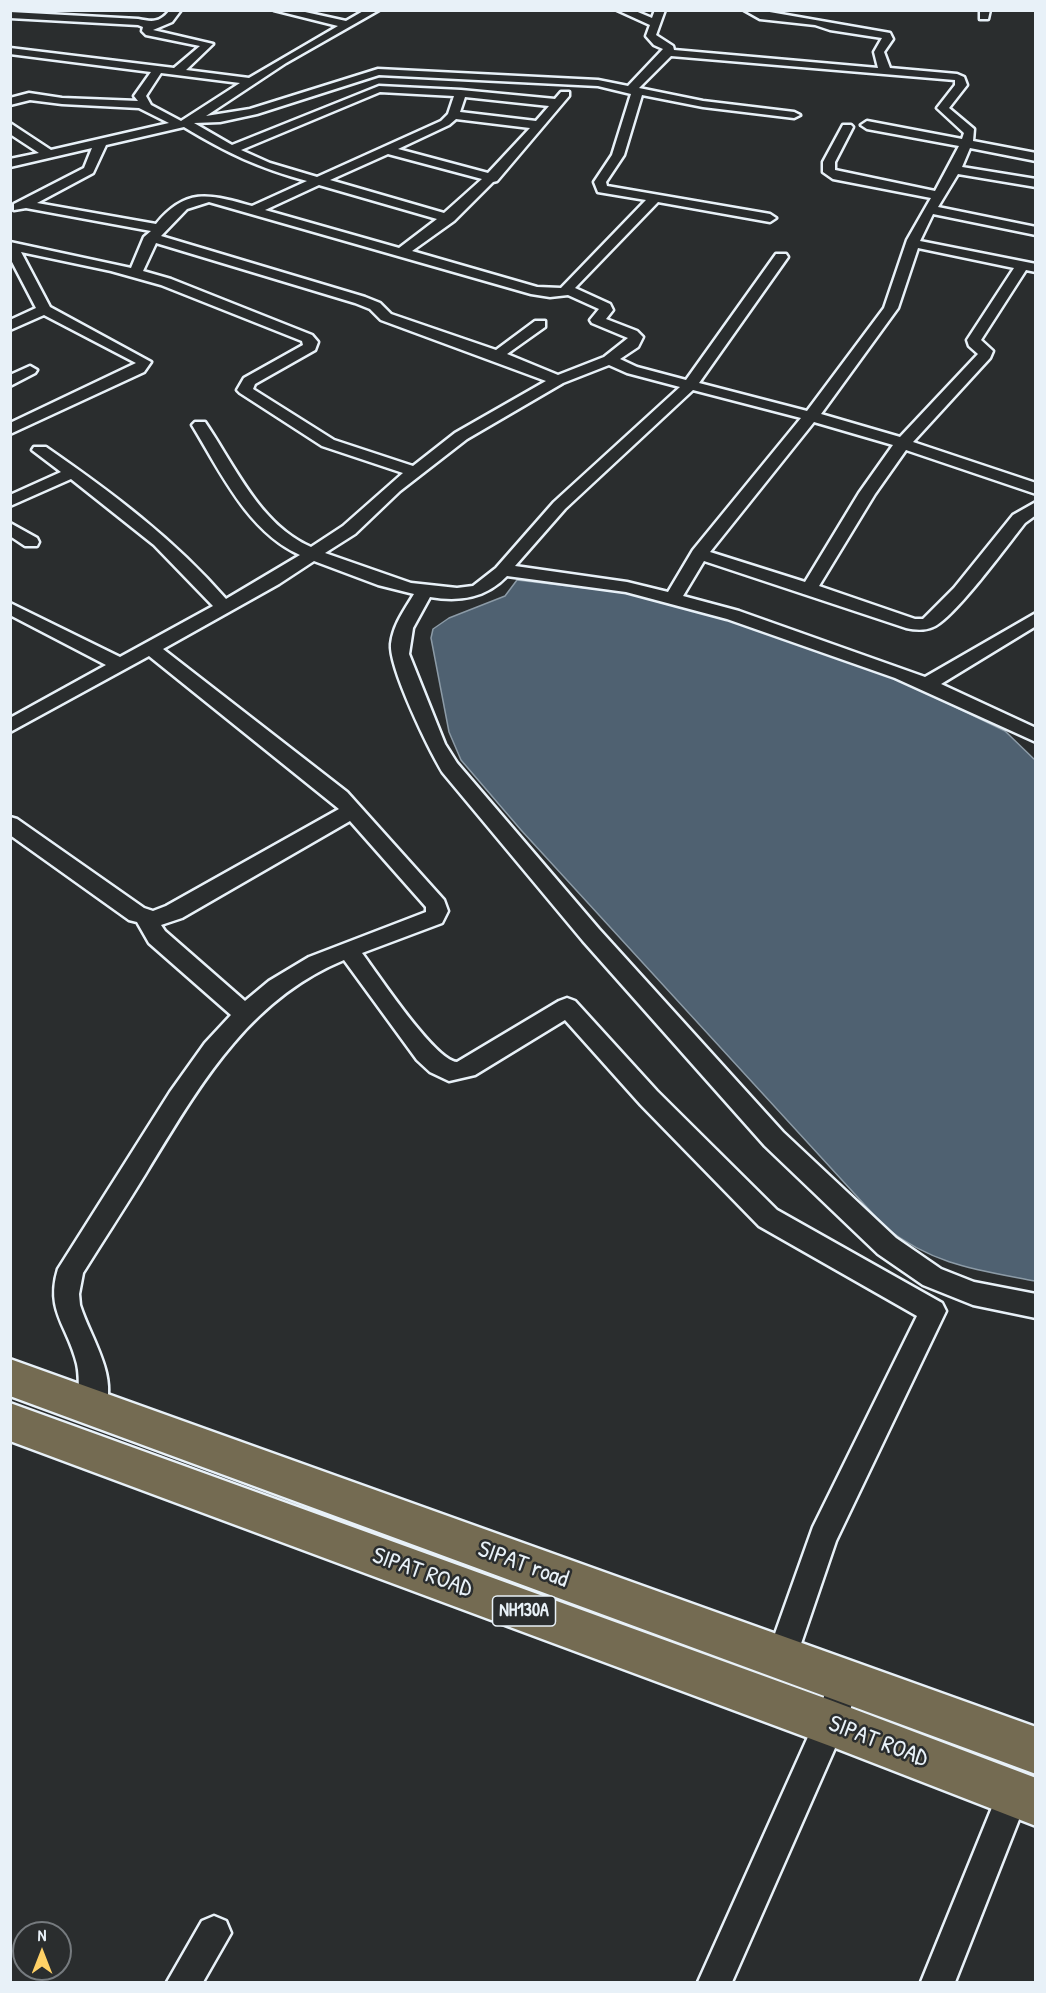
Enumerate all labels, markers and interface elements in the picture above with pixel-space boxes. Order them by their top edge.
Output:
street label: SIPAT road [474,1535,572,1595]
street label: SIPAT ROAD [368,1542,476,1604]
road number: NH130A [492,1596,556,1626]
street label: SIPAT ROAD [824,1710,932,1774]
north arrow [12,1921,72,1981]
text: N [38,1924,46,1946]

